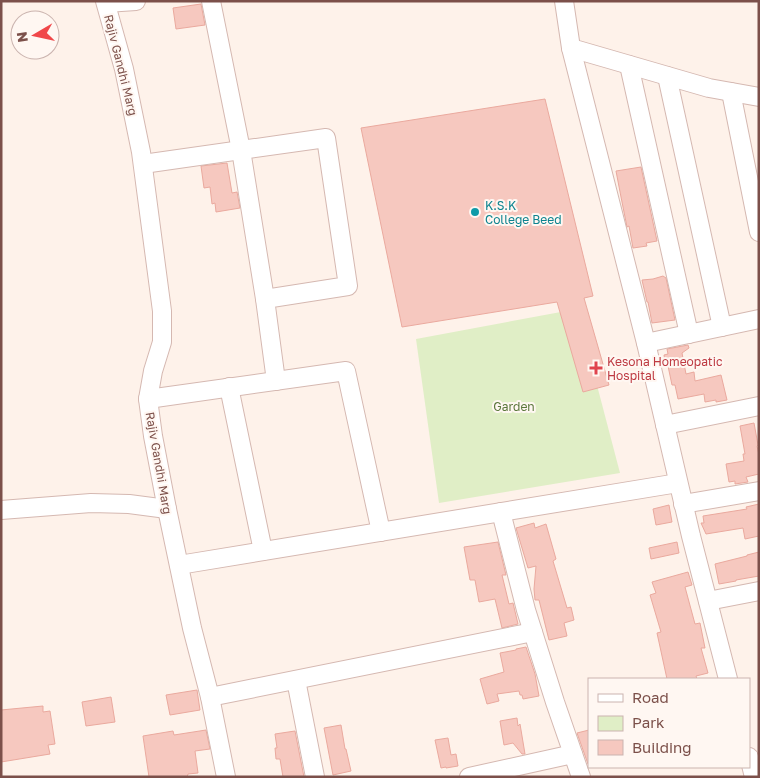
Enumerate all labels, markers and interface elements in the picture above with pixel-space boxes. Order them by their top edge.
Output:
north arrow [10,10,60,60]
street label: Rajiv Gandhi Marg [101,13,141,117]
text: N [12,31,31,44]
place label: K.S.K College Beed [485,198,562,227]
marker: K.S.K College Beed [469,206,481,218]
place label: Kesona Homeopatic Hospital [607,354,723,383]
marker: Kesona Homeopatic Hospital [589,361,603,375]
park label: Garden [493,399,535,414]
street label: Rajiv Gandhi Marg [143,411,175,515]
legend [588,678,750,768]
text: Road [632,688,669,706]
text: Park [632,713,665,731]
text: Building [632,738,692,756]

